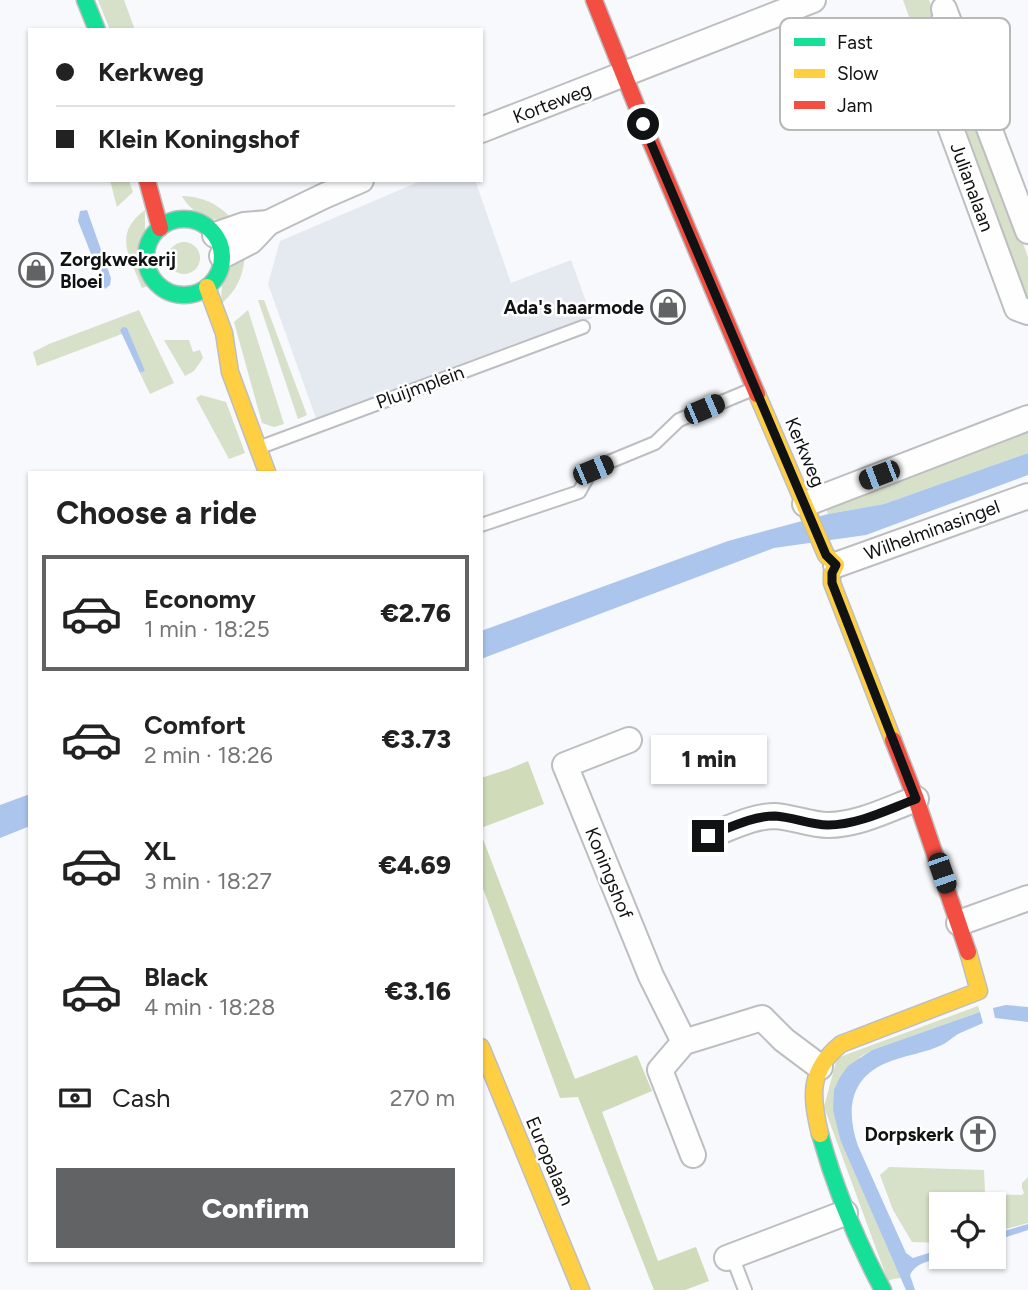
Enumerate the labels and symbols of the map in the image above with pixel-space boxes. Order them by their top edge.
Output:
legend [780,18,1010,130]
text: Fast [837,31,873,54]
text: Slow [837,62,879,85]
street label: Korteweg [509,78,595,128]
text: Jam [837,94,873,117]
route start [627,108,659,140]
street label: Julianalaan [945,139,999,235]
place label: Zorgkwekerij Bloei [60,248,176,293]
shop icon: Zorgkwekerij Bloei [17,251,55,289]
shop icon: Ada's haarmode [649,288,687,326]
place label: Ada's haarmode [503,296,644,319]
street label: Pluijmplein [373,360,467,414]
car [681,391,728,427]
street label: Kerkweg [780,414,830,490]
car [570,452,617,488]
car [856,458,903,492]
street label: Wilhelminasingel [861,495,1003,565]
callout: 1 min [650,734,766,784]
route end [692,820,724,852]
street label: Koningshof [580,824,638,922]
car [926,850,959,896]
street label: Europalaan [521,1113,579,1209]
church icon: Dorpskerk [959,1115,997,1153]
place label: Dorpskerk [865,1123,955,1146]

